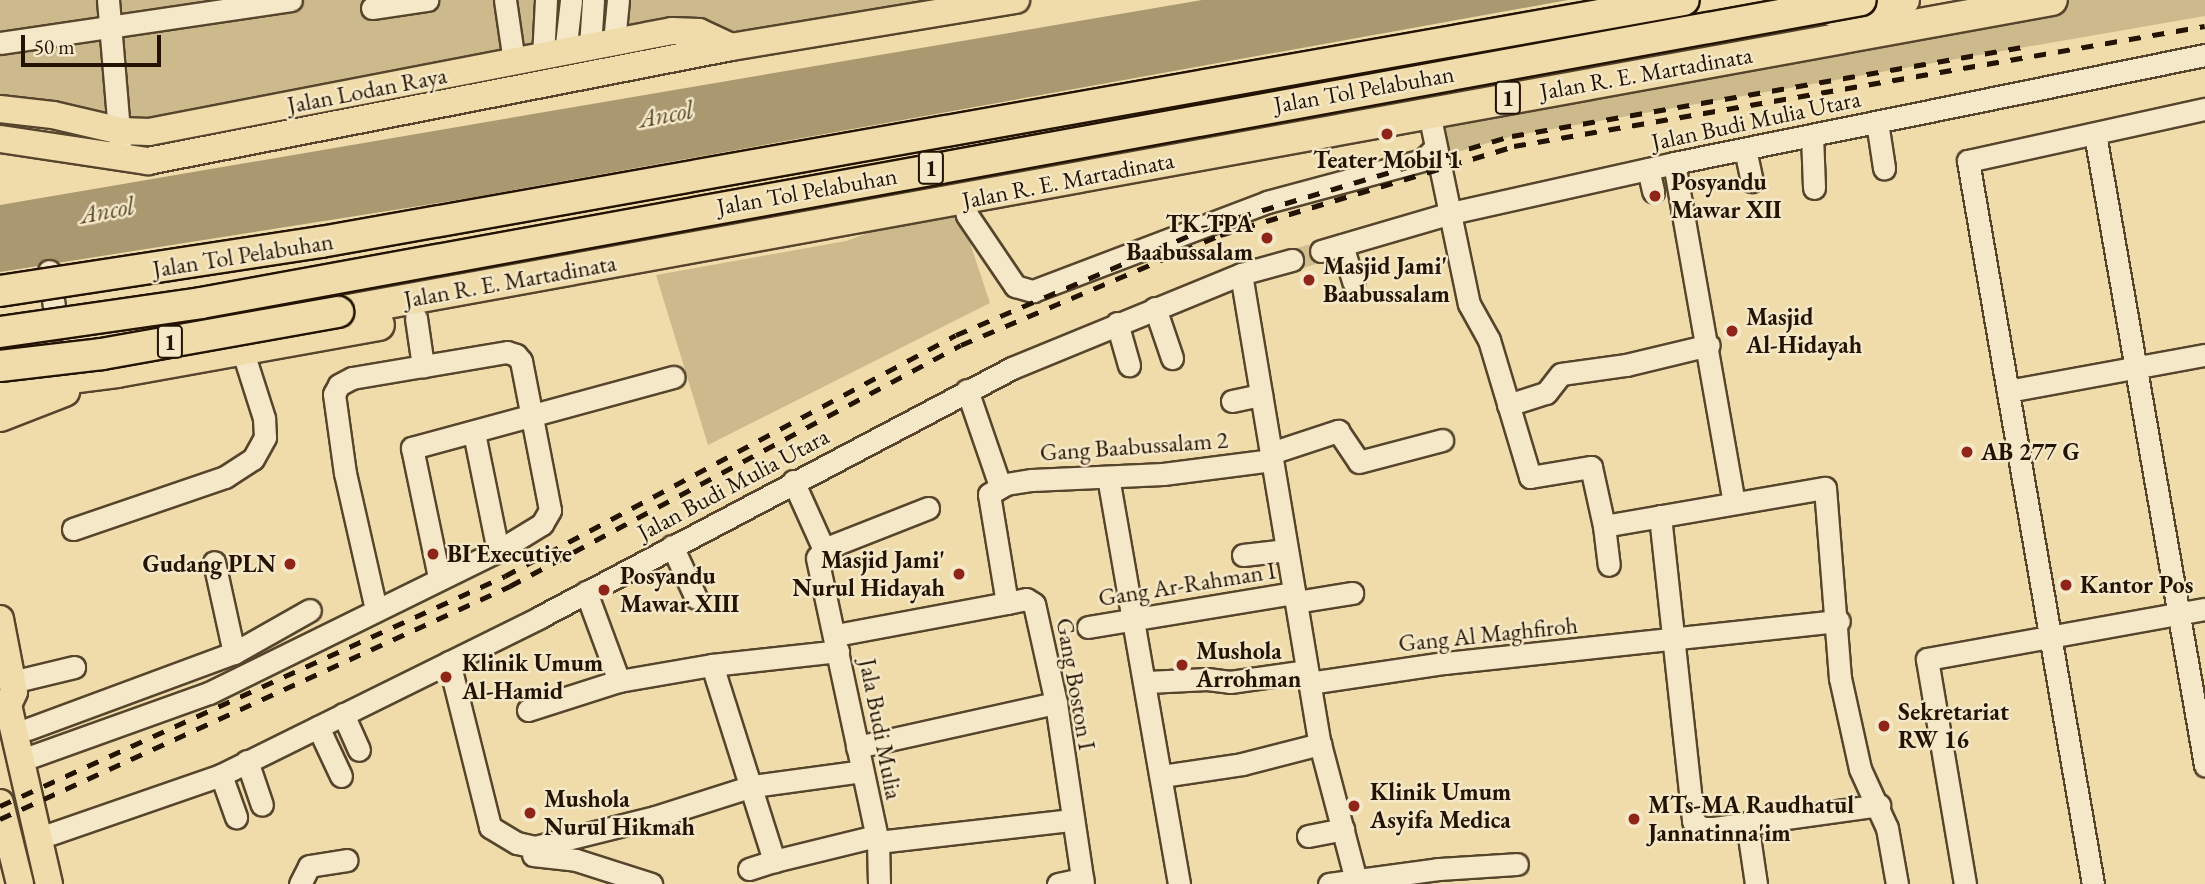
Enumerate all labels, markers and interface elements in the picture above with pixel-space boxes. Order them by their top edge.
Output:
scale bar [24,21,164,65]
text: 50 m [34,33,75,60]
street label: Jalan R. E. Martadinata [1538,40,1754,106]
street label: Jalan Tol Pelabuhan [1272,59,1456,119]
street label: Jalan Lodan Raya [285,60,449,120]
road number: 1 [1494,78,1522,118]
street label: Jalan Budi Mulia Utara [1649,84,1863,156]
water label: Ancol [636,95,696,135]
marker: Teater Mobil 1 [1379,126,1395,142]
street label: Jalan R. E. Martadinata [960,145,1176,215]
place label: Teater Mobil 1 [1313,146,1461,174]
road number: 1 [917,148,945,188]
street label: Jalan Tol Pelabuhan [715,161,899,221]
place label: Posyandu Mawar XII [1671,168,1782,224]
marker: Posyandu Mawar XII [1645,186,1665,206]
water label: Ancol [77,191,137,231]
place label: TK-TPA Baabussalam [1126,210,1253,266]
street label: Jalan Tol Pelabuhan [151,226,335,284]
marker: TK-TPA Baabussalam [1259,230,1275,246]
street label: Jalan R. E. Martadinata [402,248,618,314]
place label: Masjid Jami' Baabussalam [1323,252,1450,308]
marker: Masjid Jami' Baabussalam [1301,272,1317,288]
place label: Masjid Al-Hidayah [1746,303,1862,359]
road number: 1 [156,322,184,362]
marker: Masjid Al-Hidayah [1724,323,1740,339]
street label: Jalan Budi Mulia Utara [632,421,834,547]
street label: Gang Baabussalam 2 [1039,425,1229,467]
place label: AB 277 G [1981,438,2080,466]
marker: AB 277 G [1959,444,1975,460]
place label: BI Executive [447,540,572,568]
marker: BI Executive [425,546,441,562]
place label: Masjid Jami' Nurul Hidayah [792,546,945,602]
place label: Gudang PLN [142,550,276,578]
marker: Gudang PLN [282,556,298,572]
street label: Gang Ar-Rahman I [1096,556,1278,612]
place label: Posyandu Mawar XIII [620,562,739,618]
marker: Masjid Jami' Nurul Hidayah [951,566,967,582]
place label: Kantor Pos [2080,571,2193,599]
marker: Kantor Pos [2058,577,2074,593]
marker: Posyandu Mawar XIII [594,580,614,600]
street label: Gang Al Maghfiroh [1397,610,1579,658]
street label: Gang Boston I [1050,616,1102,752]
place label: Mushola Arrohman [1196,637,1301,693]
place label: Klinik Umum Al-Hamid [462,649,603,705]
street label: Jala Budi Mulia [853,656,909,802]
marker: Mushola Arrohman [1174,657,1190,673]
marker: Klinik Umum Al-Hamid [436,667,456,687]
place label: Sekretariat RW 16 [1898,698,2009,754]
marker: Sekretariat RW 16 [1876,718,1892,734]
place label: Klinik Umum Asyifa Medica [1370,778,1511,834]
place label: Mushola Nurul Hikmah [544,785,695,841]
place label: MTs-MA Raudhatul Jannatinna'im [1648,791,1854,847]
marker: Klinik Umum Asyifa Medica [1344,796,1364,816]
marker: Mushola Nurul Hikmah [522,805,538,821]
marker: MTs-MA Raudhatul Jannatinna'im [1626,811,1642,827]

